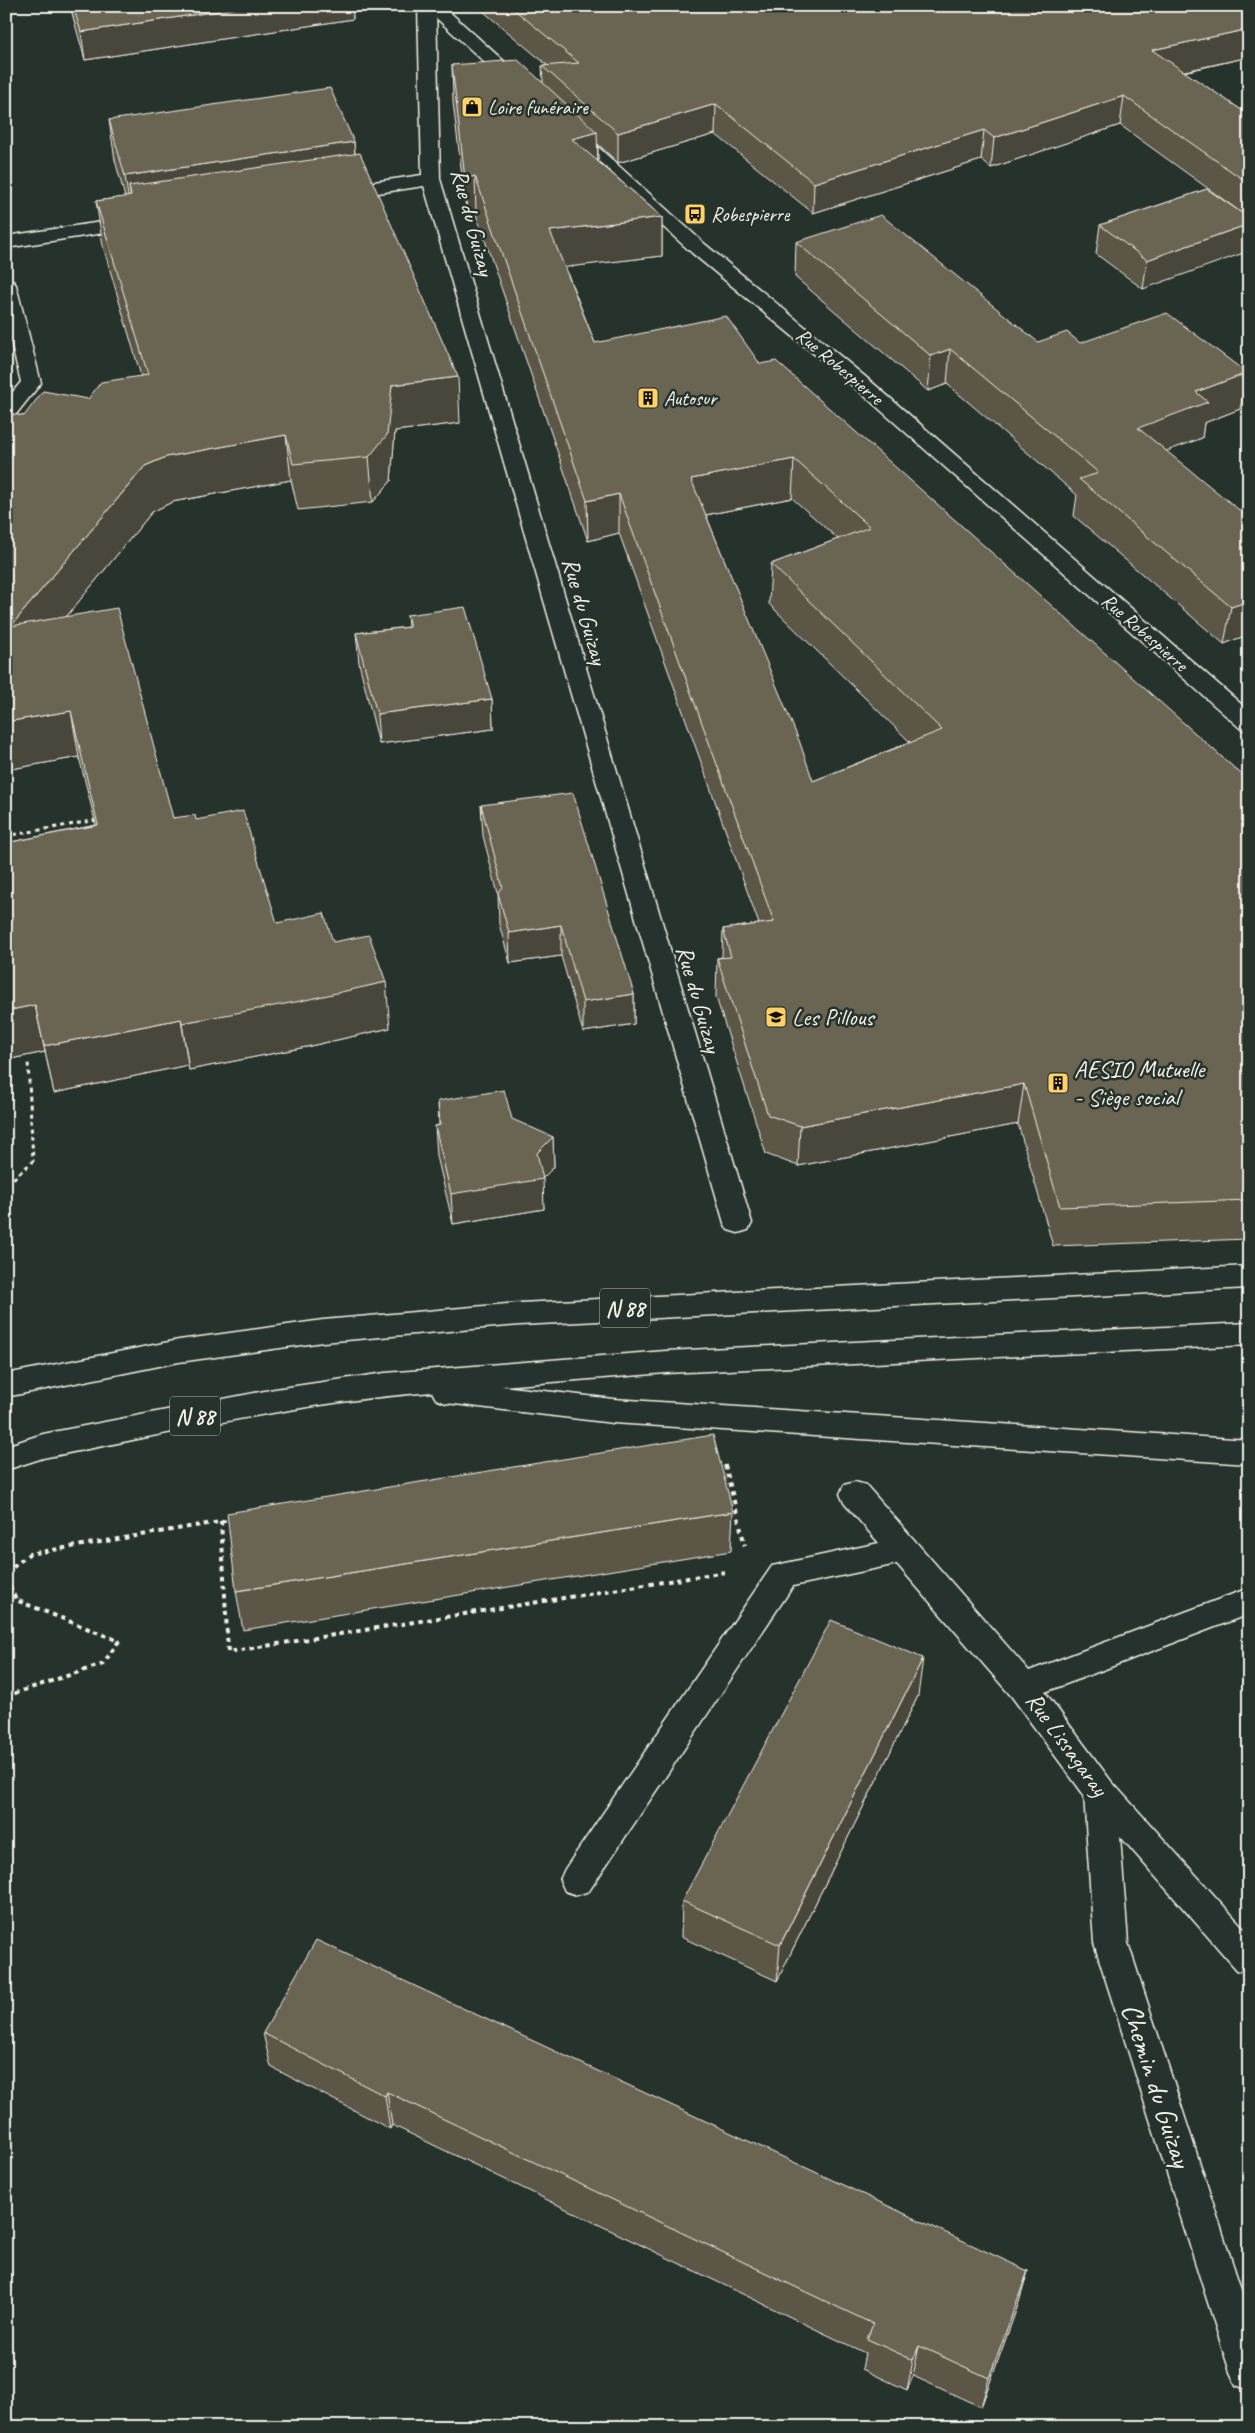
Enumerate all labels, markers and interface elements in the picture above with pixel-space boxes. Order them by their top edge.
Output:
shop icon: Loire funéraire [460,95,484,119]
place label: Loire funéraire [488,95,589,120]
street label: Rue du Guizay [444,165,502,280]
bus stop icon: Robespierre [683,202,707,226]
place label: Robespierre [711,202,791,227]
street label: Rue Robespierre [791,323,890,411]
building icon: Autosur [636,386,660,410]
place label: Autosur [664,386,718,411]
street label: Rue du Guizay [556,554,615,669]
street label: Rue Robespierre [1096,588,1194,678]
street label: Rue du Guizay [670,942,729,1057]
place label: Les Pillous [792,1002,876,1032]
school or university icon: Les Pillous [764,1005,788,1029]
place label: AESIO Mutuelle - Siège social [1074,1054,1207,1112]
building icon: AESIO Mutuelle - Siège social [1046,1071,1070,1095]
road number: N 88 [600,1289,650,1328]
road number: N 88 [170,1396,220,1435]
street label: Rue Lissagaray [1019,1686,1116,1803]
street label: Chemin du Guizay [1113,1999,1201,2174]

